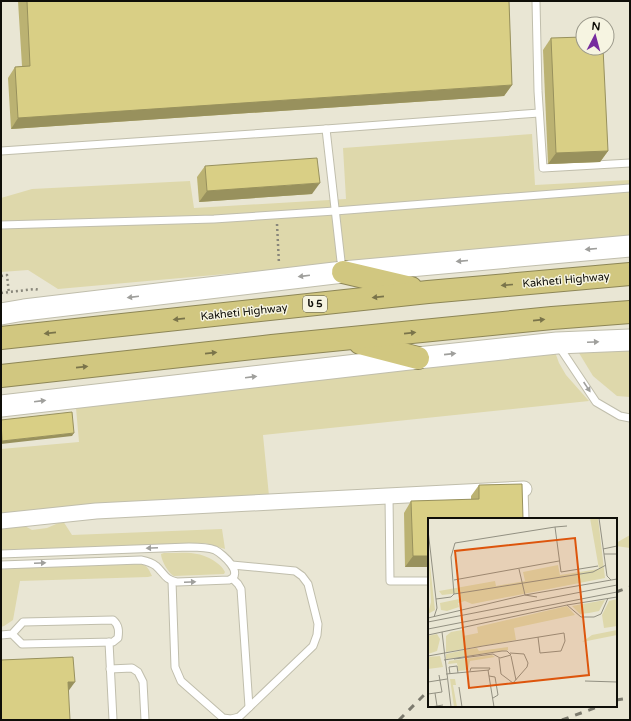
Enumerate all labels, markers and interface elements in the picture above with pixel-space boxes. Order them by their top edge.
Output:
north arrow [575,16,615,56]
text: N [591,20,601,33]
one-way arrow [585,246,597,253]
one-way arrow [456,258,468,264]
street label: Kakheti Highway [522,270,610,290]
one-way arrow [298,273,310,280]
one-way arrow [501,281,513,288]
one-way arrow [127,294,139,300]
one-way arrow [372,294,384,300]
road number: ს 5 [303,296,327,312]
street label: Kakheti Highway [200,301,288,323]
one-way arrow [173,316,185,322]
one-way arrow [533,316,545,323]
one-way arrow [44,330,56,336]
one-way arrow [404,330,416,336]
one-way arrow [587,338,599,345]
one-way arrow [205,349,217,356]
one-way arrow [444,351,456,358]
one-way arrow [75,364,88,370]
one-way arrow [245,374,257,380]
one-way arrow [583,382,591,393]
one-way arrow [34,398,46,405]
inset map [428,518,617,707]
one-way arrow [145,545,158,551]
one-way arrow [34,560,46,567]
one-way arrow [184,578,196,585]

